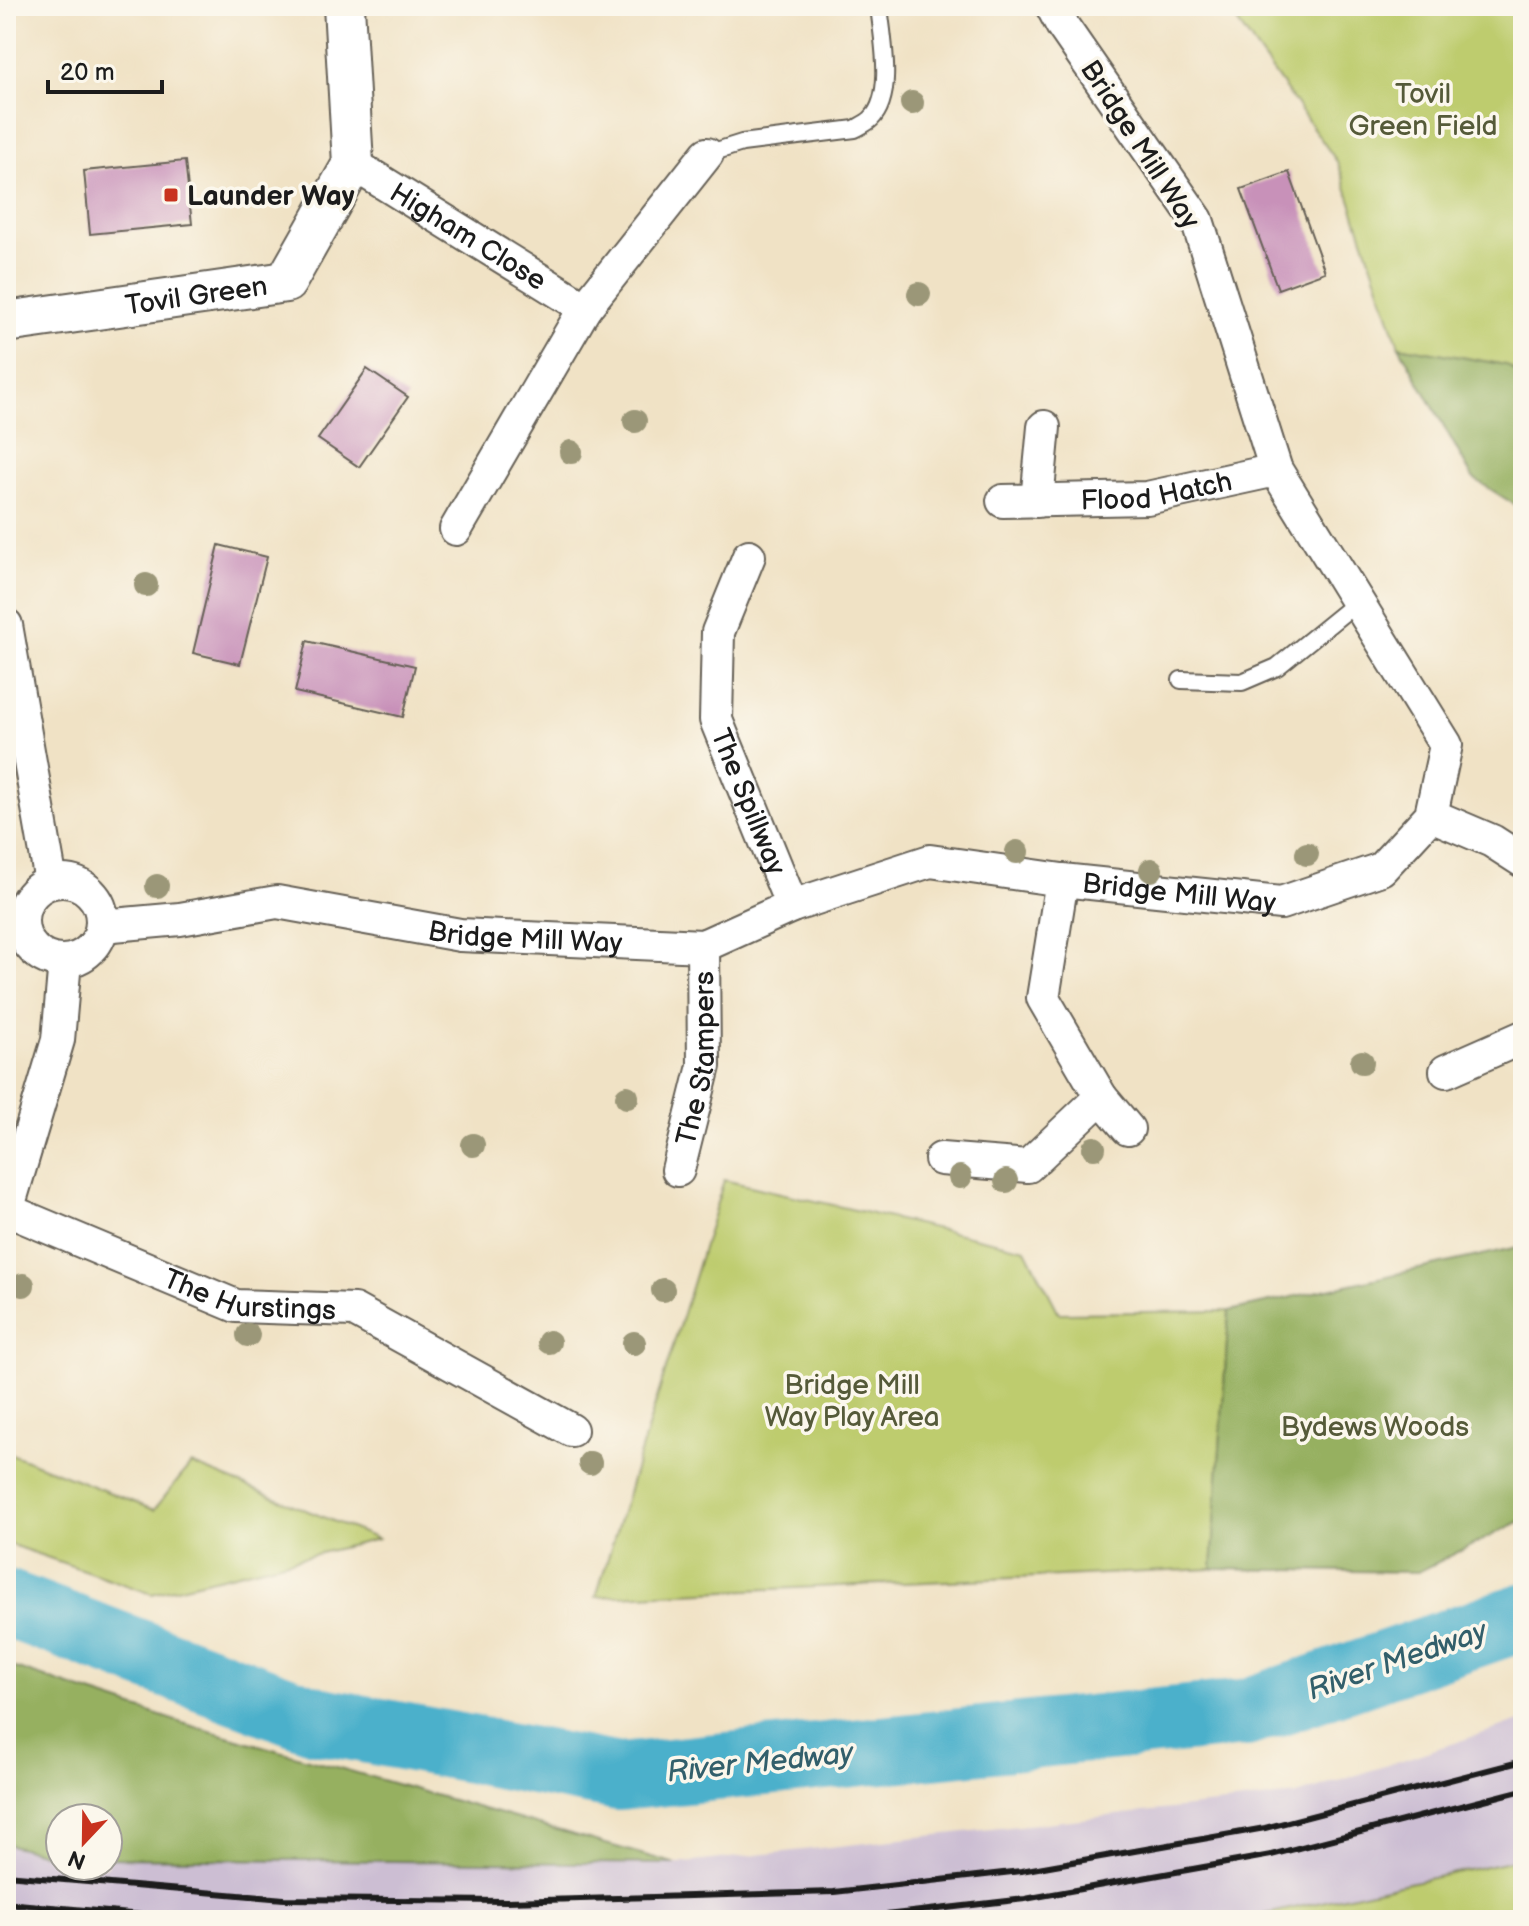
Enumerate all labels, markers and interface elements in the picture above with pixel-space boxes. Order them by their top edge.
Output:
scale bar [48,44,162,94]
street label: Bridge Mill Way [1073,54,1207,236]
text: 20 m [60,58,115,87]
park label: Tovil Green Field [1348,78,1498,143]
street label: Higham Close [384,176,552,298]
place label: Launder Way [187,180,355,213]
marker: Launder Way [162,186,180,204]
street label: Tovil Green [123,270,269,323]
street label: Flood Hatch [1080,465,1235,517]
street label: The Spillway [703,724,792,880]
street label: Bridge Mill Way [1081,867,1278,920]
street label: Bridge Mill Way [425,915,623,960]
street label: The Stampers [670,971,722,1149]
street label: The Hurstings [158,1263,337,1327]
park label: Bridge Mill Way Play Area [764,1369,940,1434]
park label: Bydews Woods [1281,1411,1469,1444]
water label: River Medway [1303,1613,1493,1708]
water label: River Medway [665,1735,857,1791]
north arrow [44,1802,124,1882]
text: N [64,1844,90,1875]

